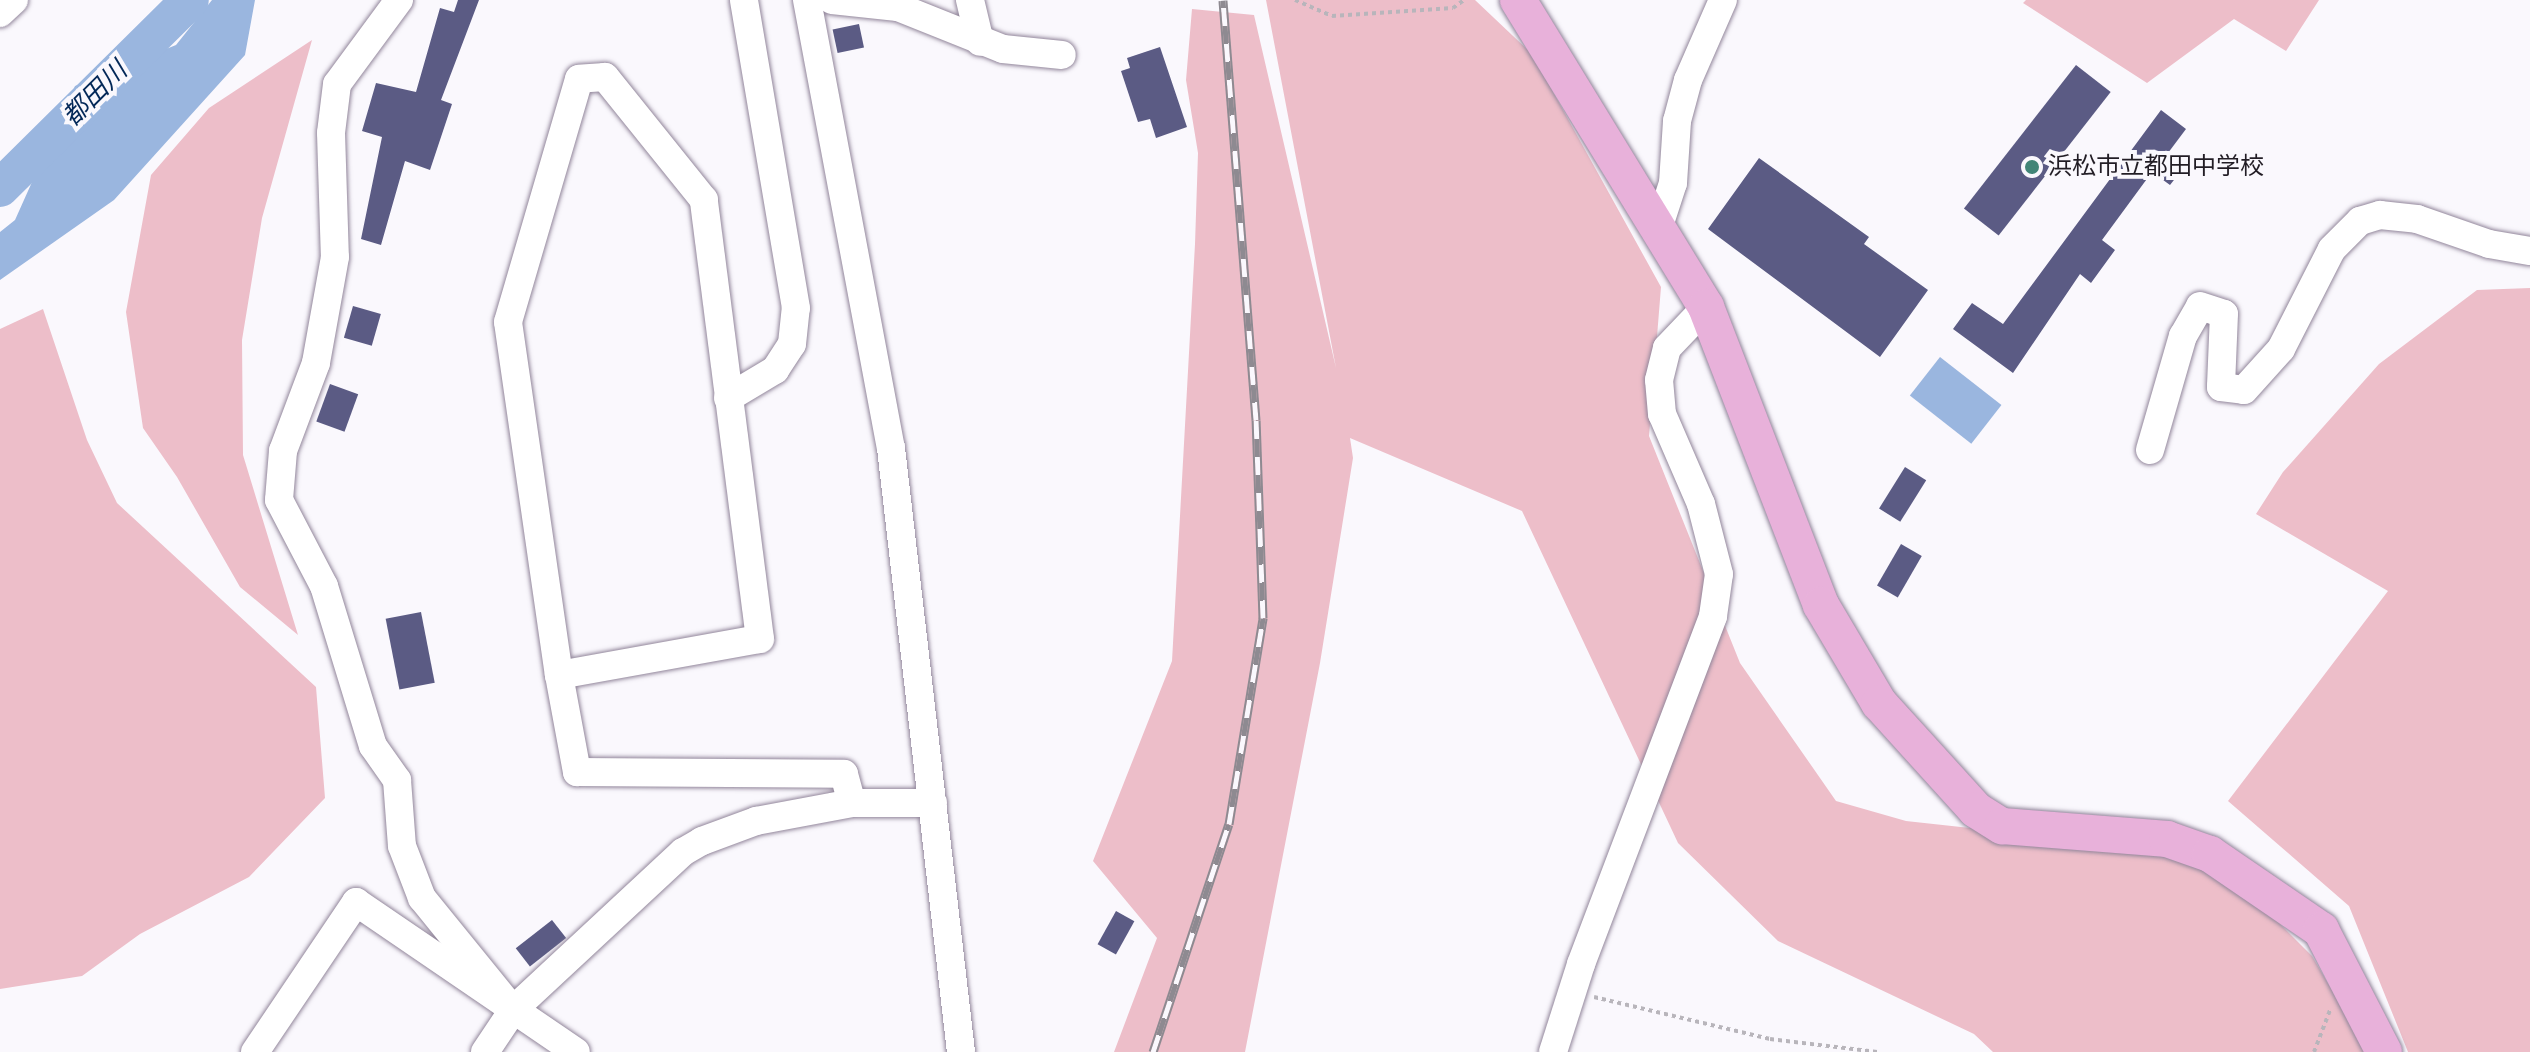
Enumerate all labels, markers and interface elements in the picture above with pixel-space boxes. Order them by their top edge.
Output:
water label: 都田川 [56,55,134,133]
place label: 浜松市立都田中学校 [2048,153,2264,181]
marker: 浜松市立都田中学校 [2023,158,2041,176]

